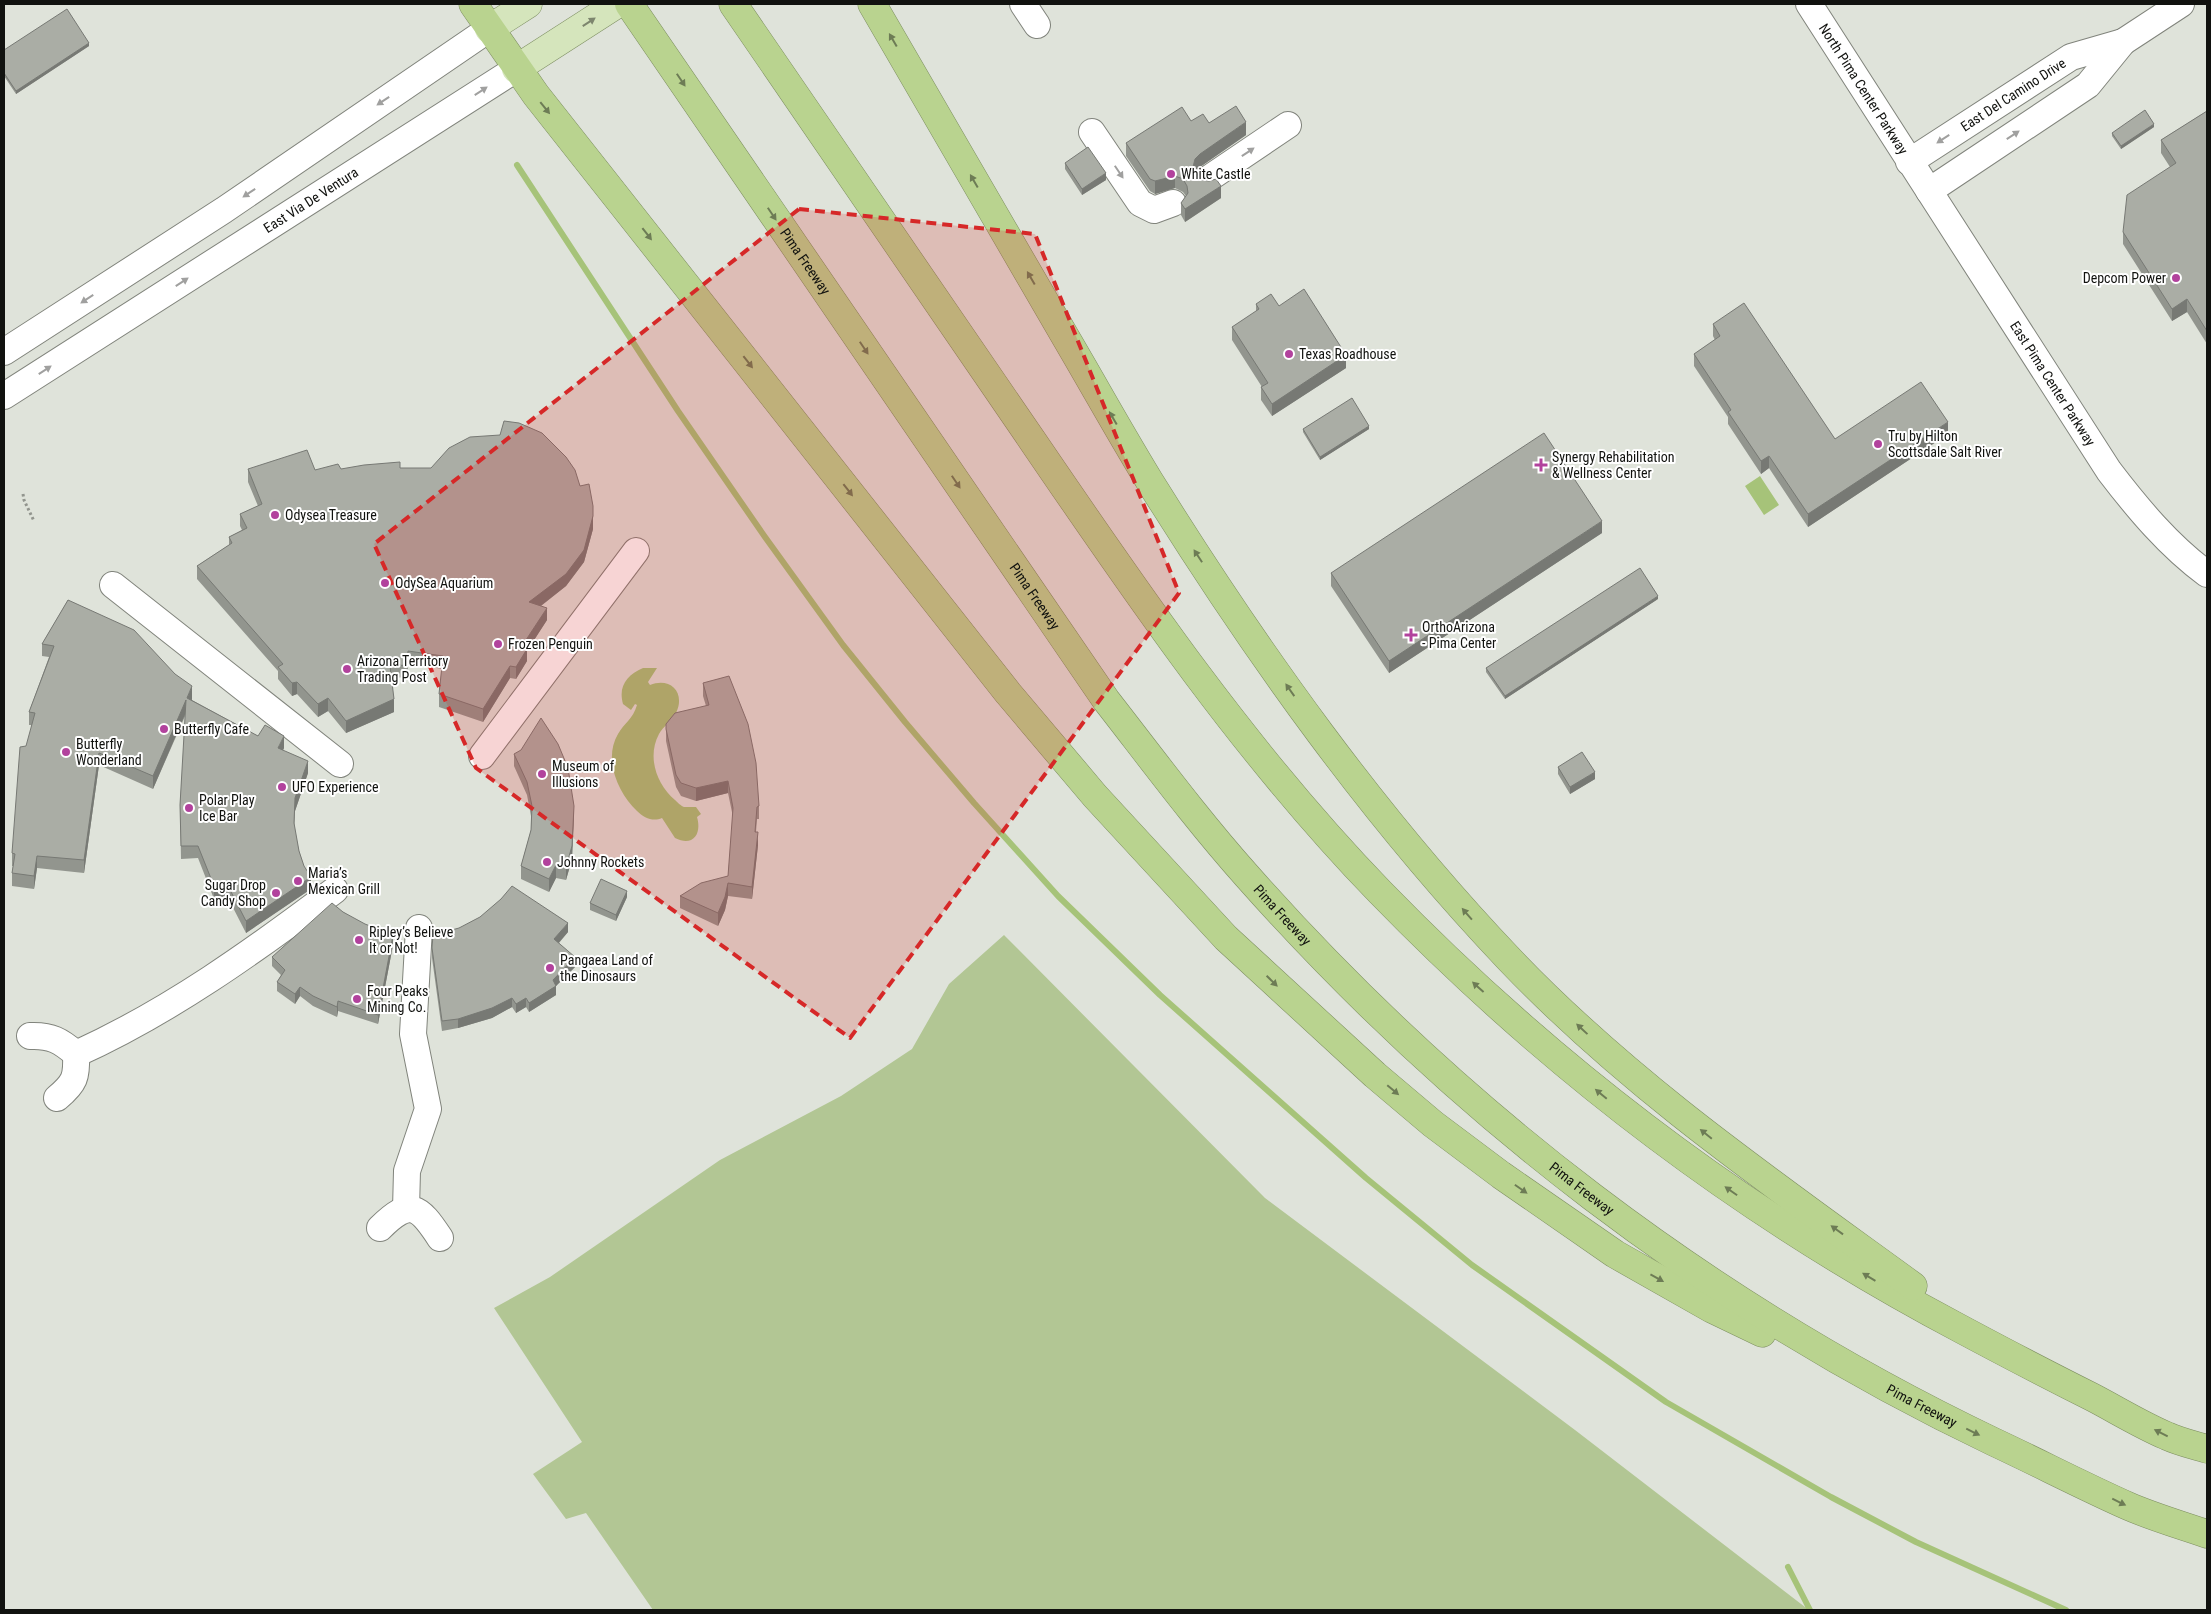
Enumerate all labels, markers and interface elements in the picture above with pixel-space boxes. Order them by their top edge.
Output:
one-way arrow [582,17,595,27]
street label: North Pima Center Parkway [1816,21,1911,157]
one-way arrow [889,33,897,47]
street label: East Del Camino Drive [1958,54,2069,134]
one-way arrow [676,73,686,86]
one-way arrow [475,86,488,96]
one-way arrow [377,96,390,106]
one-way arrow [540,101,551,114]
one-way arrow [2006,130,2020,140]
one-way arrow [1936,134,1950,144]
one-way arrow [1241,147,1254,157]
street label: East Via De Ventura [261,164,361,236]
one-way arrow [1114,166,1124,179]
place label: White Castle [1181,166,1251,182]
marker: White Castle [1165,168,1177,180]
one-way arrow [970,174,979,187]
one-way arrow [242,188,256,198]
one-way arrow [767,207,777,221]
street label: Pima Freeway [777,225,834,298]
one-way arrow [642,228,652,241]
place label: Depcom Power [2083,270,2166,286]
one-way arrow [1026,271,1035,284]
marker: Depcom Power [2170,272,2182,284]
one-way arrow [175,278,188,287]
one-way arrow [80,294,94,303]
street label: East Pima Center Parkway [2007,318,2099,449]
one-way arrow [859,341,869,355]
place label: Texas Roadhouse [1299,346,1397,362]
marker: Texas Roadhouse [1283,348,1295,360]
one-way arrow [742,355,753,368]
one-way arrow [38,365,51,375]
one-way arrow [1108,411,1117,424]
place label: Tru by Hilton Scottsdale Salt River [1888,428,2002,460]
marker: Tru by Hilton Scottsdale Salt River [1872,438,1884,450]
place label: Synergy Rehabilitation & Wellness Center [1552,449,1675,481]
marker: Synergy Rehabilitation & Wellness Center [1534,458,1548,472]
one-way arrow [951,475,961,489]
one-way arrow [843,483,853,497]
place label: Odysea Treasure [285,507,377,523]
marker: Odysea Treasure [269,509,281,521]
one-way arrow [1193,550,1203,563]
street label: Pima Freeway [1007,560,1063,633]
place label: OdySea Aquarium [395,575,493,591]
marker: OdySea Aquarium [379,577,391,589]
place label: OrthoArizona - Pima Center [1422,619,1496,651]
marker: OrthoArizona - Pima Center [1404,628,1418,642]
place label: Frozen Penguin [508,636,593,652]
marker: Frozen Penguin [492,638,504,650]
place label: Arizona Territory Trading Post [357,653,448,685]
marker: Arizona Territory Trading Post [341,663,353,675]
one-way arrow [1285,683,1295,697]
place label: Butterfly Cafe [174,721,250,737]
marker: Butterfly Cafe [158,723,170,735]
place label: Butterfly Wonderland [76,736,142,768]
marker: Butterfly Wonderland [60,746,72,758]
place label: Museum of Illusions [552,758,615,790]
marker: Museum of Illusions [536,768,548,780]
place label: UFO Experience [292,779,379,795]
marker: UFO Experience [276,781,288,793]
place label: Polar Play Ice Bar [199,792,255,824]
marker: Polar Play Ice Bar [183,802,195,814]
place label: Johnny Rockets [557,854,644,870]
marker: Johnny Rockets [541,856,553,868]
place label: Maria’s Mexican Grill [308,865,380,897]
marker: Maria’s Mexican Grill [292,875,304,887]
place label: Sugar Drop Candy Shop [201,877,266,909]
street label: Pima Freeway [1251,881,1315,949]
marker: Sugar Drop Candy Shop [270,887,282,899]
one-way arrow [1462,907,1473,920]
place label: Ripley’s Believe It or Not! [369,924,454,956]
marker: Ripley’s Believe It or Not! [353,934,365,946]
place label: Pangaea Land of the Dinosaurs [560,952,654,984]
marker: Pangaea Land of the Dinosaurs [544,962,556,974]
one-way arrow [1266,975,1278,987]
one-way arrow [1473,981,1485,993]
place label: Four Peaks Mining Co. [367,983,429,1015]
marker: Four Peaks Mining Co. [351,993,363,1005]
one-way arrow [1576,1023,1588,1035]
one-way arrow [1386,1085,1399,1096]
one-way arrow [1595,1088,1608,1099]
one-way arrow [1700,1128,1713,1139]
street label: Pima Freeway [1546,1159,1617,1218]
one-way arrow [1515,1184,1528,1194]
one-way arrow [1725,1186,1738,1196]
one-way arrow [1830,1225,1844,1235]
one-way arrow [1862,1273,1875,1282]
one-way arrow [1650,1274,1664,1283]
street label: Pima Freeway [1884,1381,1960,1431]
one-way arrow [1965,1428,1980,1436]
one-way arrow [2154,1429,2168,1437]
one-way arrow [2112,1498,2126,1506]

